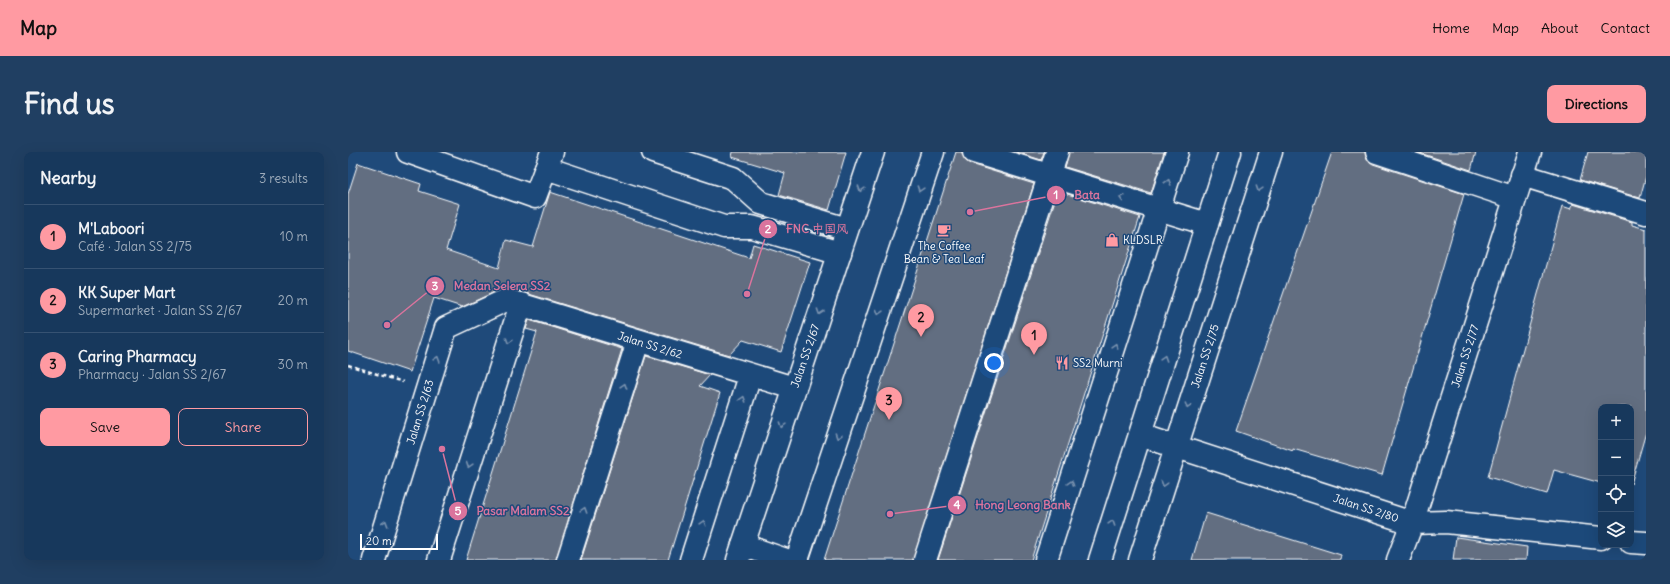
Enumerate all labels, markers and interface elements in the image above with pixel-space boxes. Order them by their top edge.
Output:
text: Map [20,16,57,40]
text: Home [1432,19,1470,37]
text: Map [1492,19,1519,37]
text: About [1541,19,1579,37]
text: Contact [1601,19,1650,37]
button: Directions [1547,85,1646,123]
text: Find us [24,86,115,122]
text: Nearby [40,167,96,189]
text: 3 results [259,170,308,187]
one-way arrow [1163,179,1172,186]
callout: Bata [1046,183,1108,207]
one-way arrow [857,185,866,192]
one-way arrow [917,185,925,192]
one-way arrow [1255,185,1264,192]
text: 1 [1054,187,1058,202]
text: Bata [1074,187,1100,202]
one-way arrow [1119,194,1126,203]
callout: FNC 中国风 [758,217,856,241]
text: M'Laboori [78,219,144,238]
text: 2 [765,221,772,236]
text: FNC 中国风 [786,221,848,236]
cafe icon: The Coffee Bean & Tea Leaf [936,222,952,238]
text: 1 [50,228,56,245]
text: 10 m [280,228,308,245]
shop icon: KLDSLR [1104,232,1120,248]
place label: KLDSLR [1123,233,1163,247]
text: Café · Jalan SS 2/75 [78,238,192,255]
place label: The Coffee Bean & Tea Leaf [904,239,985,266]
callout: Medan Selera SS2 [425,274,558,298]
text: 3 [432,278,439,293]
text: Medan Selera SS2 [454,278,551,293]
text: KK Super Mart [78,283,175,302]
text: 2 [49,292,57,309]
text: 20 m [278,292,308,309]
text: Supermarket · Jalan SS 2/67 [78,302,242,319]
pin: 2 [908,304,934,337]
one-way arrow [816,309,825,316]
one-way arrow [876,309,884,316]
street label: Jalan SS 2/67 [788,322,823,390]
pin: 1 [1021,322,1047,355]
street label: Jalan SS 2/75 [1188,322,1222,390]
street label: Jalan SS 2/77 [1448,322,1482,389]
street label: Jalan SS 2/62 [616,329,684,361]
one-way arrow [505,338,514,345]
one-way arrow [1110,342,1119,349]
text: Caring Pharmacy [78,347,197,366]
your location [984,353,1004,373]
one-way arrow [432,355,440,362]
restaurant icon: SS2 Murni [1054,355,1070,371]
one-way arrow [1160,355,1168,362]
text: 3 [49,356,57,373]
text: 30 m [278,356,308,373]
place label: SS2 Murni [1073,356,1122,370]
text: Pharmacy · Jalan SS 2/67 [78,366,226,383]
street label: Jalan SS 2/63 [404,378,436,446]
one-way arrow [619,382,627,389]
pin: 3 [876,387,902,420]
one-way arrow [738,396,747,403]
one-way arrow [1185,402,1193,409]
map controls [1598,404,1634,548]
button: + [1598,404,1634,440]
button: Save [40,408,170,446]
button: Share [178,408,308,446]
one-way arrow [778,422,787,429]
one-way arrow [835,432,843,439]
button: − [1598,440,1634,476]
one-way arrow [465,461,474,468]
button: locate [1598,476,1634,512]
one-way arrow [1066,480,1075,487]
one-way arrow [1160,480,1169,487]
street label: Jalan SS 2/80 [1331,491,1401,525]
callout: Hong Leong Bank [947,493,1079,517]
text: 4 [954,497,961,512]
text: Hong Leong Bank [975,497,1071,513]
callout: Pasar Malam SS2 [448,499,577,523]
text: 5 [455,503,462,518]
text: Pasar Malam SS2 [476,503,570,518]
one-way arrow [579,506,588,513]
button: layers [1598,512,1634,548]
one-way arrow [380,519,389,526]
one-way arrow [698,520,707,527]
one-way arrow [1107,520,1116,527]
scale bar [360,532,438,551]
text: 20 m [366,534,392,548]

